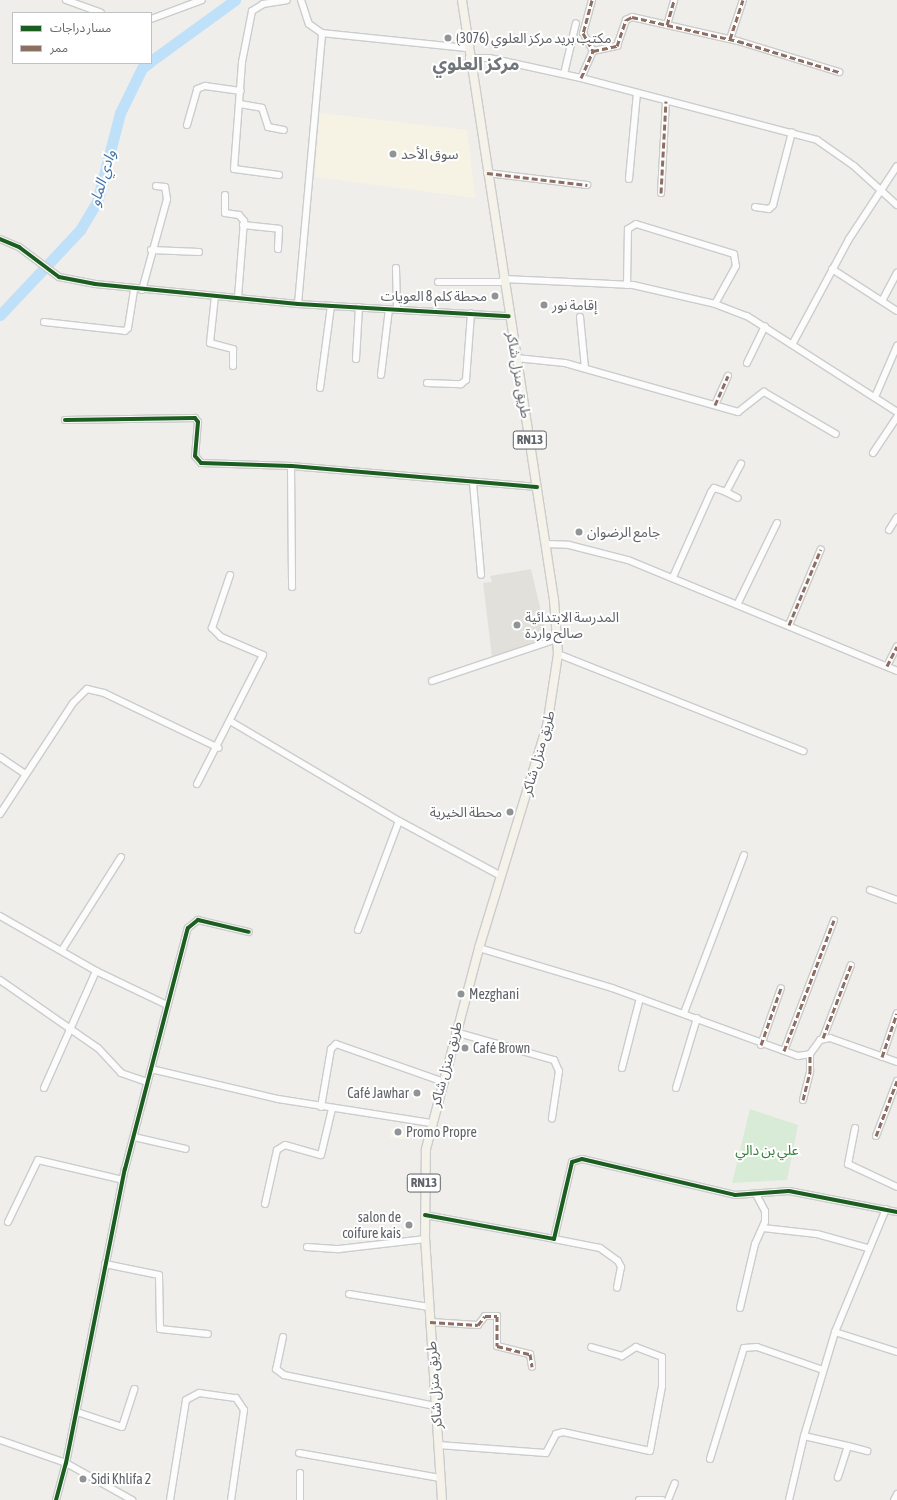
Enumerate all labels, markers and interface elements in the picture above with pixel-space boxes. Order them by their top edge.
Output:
legend [12,12,152,64]
text: مسار دراجات [50,21,111,35]
place label: مكتب بريد مركز العلوي (3076) [456,30,612,46]
marker: مكتب بريد مركز العلوي (3076) [443,33,453,43]
text: ممر [50,41,68,55]
district label: مركز العلوي [432,53,520,75]
place label: سوق الأحد [401,146,459,162]
water label: وادي الماو [85,148,119,208]
marker: سوق الأحد [388,149,398,159]
place label: محطة كلم 8 العويات [381,288,487,304]
marker: محطة كلم 8 العويات [490,291,500,301]
place label: إقامة نور [552,297,597,313]
marker: إقامة نور [539,300,549,310]
street label: طريق منزل شاكر [503,330,535,420]
road number: RN13 [512,429,548,451]
place label: جامع الرضوان [587,524,660,540]
marker: جامع الرضوان [574,527,584,537]
place label: المدرسة الابتدائية صالح واردة [525,609,619,642]
marker: المدرسة الابتدائية صالح واردة [512,620,522,630]
street label: طريق منزل شاكر [518,709,558,797]
place label: محطة الخيرية [430,804,502,820]
marker: محطة الخيرية [505,807,515,817]
place label: Mezghani [469,986,519,1002]
marker: Mezghani [456,989,466,999]
street label: طريق منزل شاكر [427,1019,465,1109]
place label: Café Brown [473,1040,530,1056]
marker: Café Brown [460,1043,470,1053]
place label: Café Jawhar [347,1085,409,1101]
marker: Café Jawhar [412,1088,422,1098]
place label: Promo Propre [406,1124,477,1140]
marker: Promo Propre [393,1127,403,1137]
park label: علي بن دالي [735,1142,799,1158]
road number: RN13 [406,1172,442,1194]
place label: salon de coifure kais [342,1209,401,1242]
marker: salon de coifure kais [404,1220,414,1230]
street label: طريق منزل شاكر [423,1341,445,1429]
place label: Sidi Khlifa 2 [91,1471,151,1487]
marker: Sidi Khlifa 2 [78,1474,88,1484]

